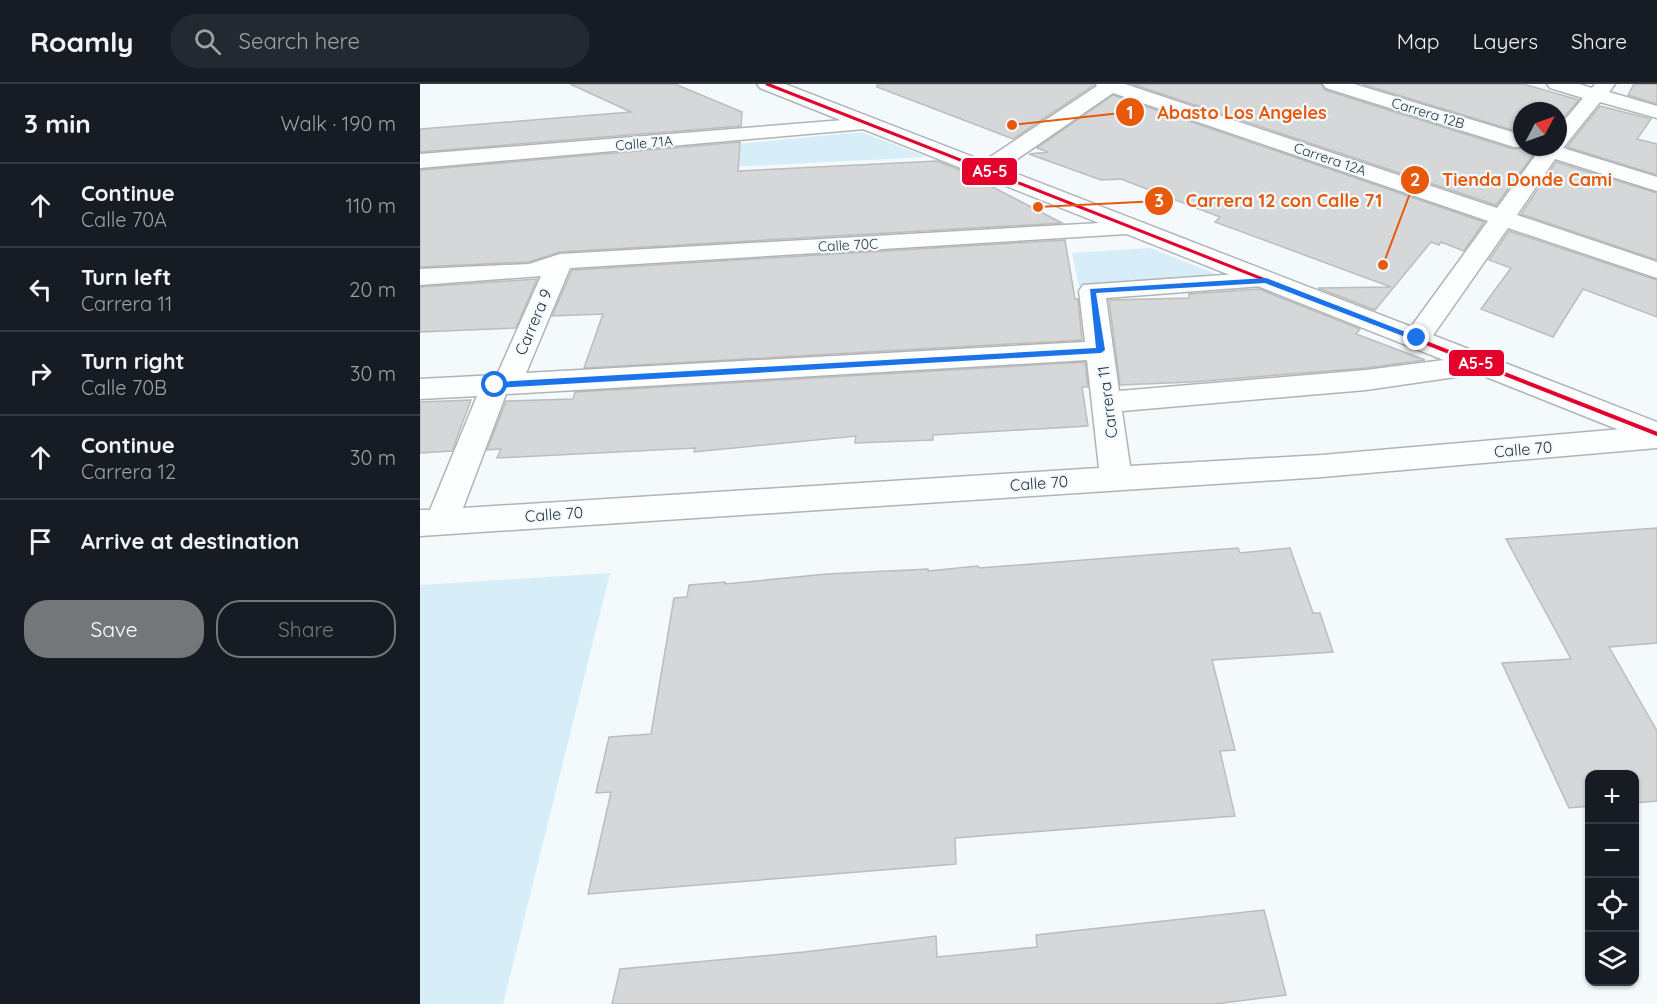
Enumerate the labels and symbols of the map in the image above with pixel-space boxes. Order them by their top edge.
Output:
street label: Carrera 12B [1389,93,1467,133]
callout: Abasto Los Angeles [1115,94,1338,130]
text: 1 [1126,101,1134,124]
text: Abasto Los Angeles [1157,101,1327,124]
north arrow [1513,102,1567,156]
street label: Calle 71A [614,132,674,154]
street label: Carrera 12A [1291,138,1369,180]
line badge: A5-5 [961,157,1018,186]
text: A5-5 [973,161,1008,181]
callout: Tienda Donde Cami [1400,162,1624,198]
text: 2 [1410,168,1420,191]
text: Tienda Donde Cami [1442,168,1612,191]
callout: Carrera 12 con Calle 71 [1144,183,1395,219]
text: 3 [1154,189,1164,212]
text: Carrera 12 con Calle 71 [1186,189,1382,212]
street label: Calle 70C [817,234,879,256]
street label: Carrera 9 [510,286,556,358]
route end [1403,324,1429,350]
line badge: A5-5 [1448,349,1505,377]
text: A5-5 [1459,353,1494,373]
street label: Carrera 11 [1093,365,1121,439]
route start [481,371,507,397]
street label: Calle 70 [1493,436,1553,462]
street label: Calle 70 [1009,471,1069,495]
street label: Calle 70 [524,502,584,526]

